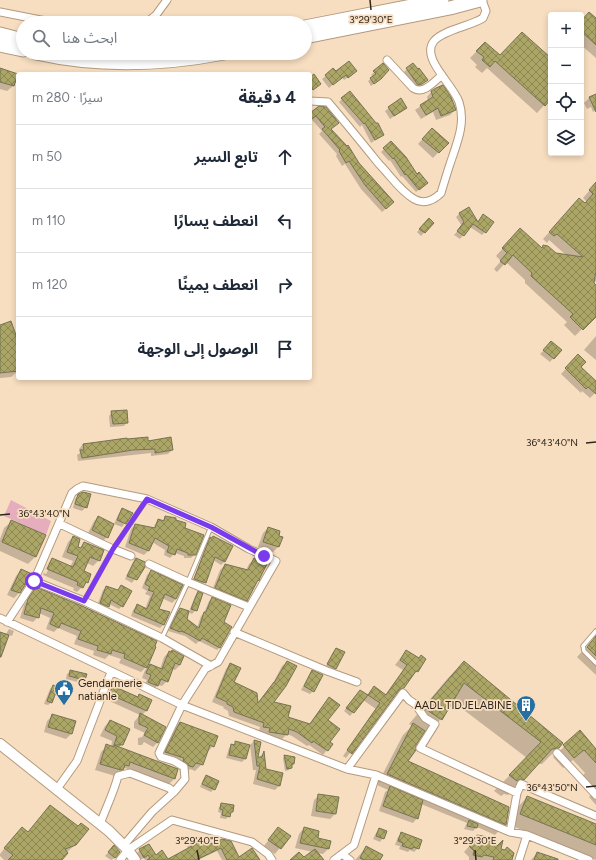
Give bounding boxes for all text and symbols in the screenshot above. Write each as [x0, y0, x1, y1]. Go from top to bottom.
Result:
map controls [548, 12, 584, 156]
button: + [548, 12, 584, 48]
text: 3°29'30"E [349, 13, 393, 26]
search box [16, 16, 312, 60]
icon: search [30, 27, 52, 49]
text: ابحث هنا [62, 29, 117, 47]
button: − [548, 48, 584, 84]
button: locate [548, 84, 584, 120]
text: 4 دقيقة [238, 87, 296, 107]
text: سيرًا · 280 m [32, 90, 103, 105]
button: layers [548, 120, 584, 156]
icon: ahead [274, 146, 296, 168]
text: تابع السير [194, 148, 258, 166]
text: 50 m [32, 149, 62, 164]
icon: left [274, 210, 296, 232]
text: انعطف يسارًا [174, 212, 258, 230]
text: 110 m [32, 213, 65, 228]
icon: right [274, 274, 296, 296]
text: انعطف يمينًا [178, 276, 258, 294]
text: 120 m [32, 277, 67, 292]
icon: arrive [274, 338, 296, 360]
text: الوصول إلى الوجهة [138, 340, 258, 358]
text: 36°43'40"N [526, 436, 578, 449]
text: 36°43'40"N [18, 507, 70, 520]
route end [255, 547, 273, 565]
route start [25, 572, 43, 590]
place label: Gendarmerie natianle [78, 677, 142, 703]
public building icon: Gendarmerie natianle [53, 678, 75, 706]
building icon: AADL TIDJELABINE [515, 694, 537, 722]
place label: AADL TIDJELABINE [414, 699, 512, 712]
text: 36°43'50"N [526, 781, 578, 794]
text: 3°29'40"E [175, 834, 219, 847]
text: 3°29'30"E [453, 834, 497, 847]

